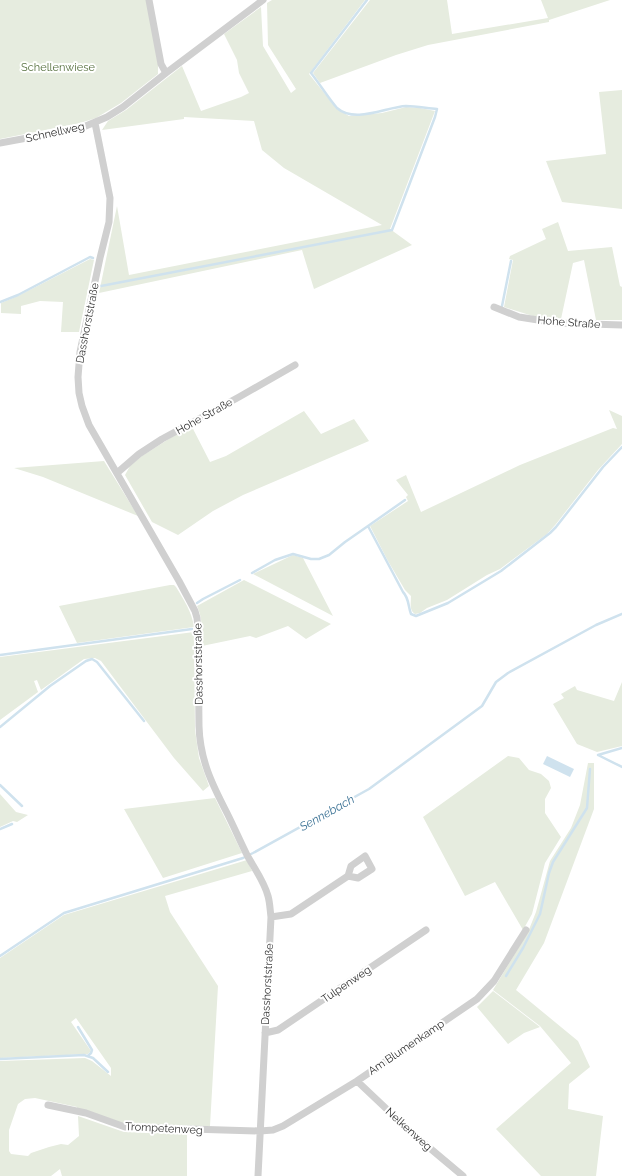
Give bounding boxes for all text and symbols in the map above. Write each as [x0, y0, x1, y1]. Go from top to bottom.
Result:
park label: Schellenwiese [21, 61, 95, 74]
street label: Schnellweg [25, 120, 86, 145]
street label: Dasshorststraße [73, 281, 102, 364]
street label: Hohe Straße [537, 314, 601, 331]
street label: Hohe Straße [174, 395, 235, 437]
street label: Dasshorststraße [191, 623, 206, 705]
water label: Sennebach [296, 792, 357, 834]
street label: Dasshorststraße [259, 942, 276, 1025]
street label: Tulpenweg [319, 963, 373, 1006]
street label: Am Blumenkamp [366, 1017, 447, 1078]
street label: Nelkenweg [383, 1105, 435, 1154]
street label: Trompetenweg [125, 1120, 203, 1137]

